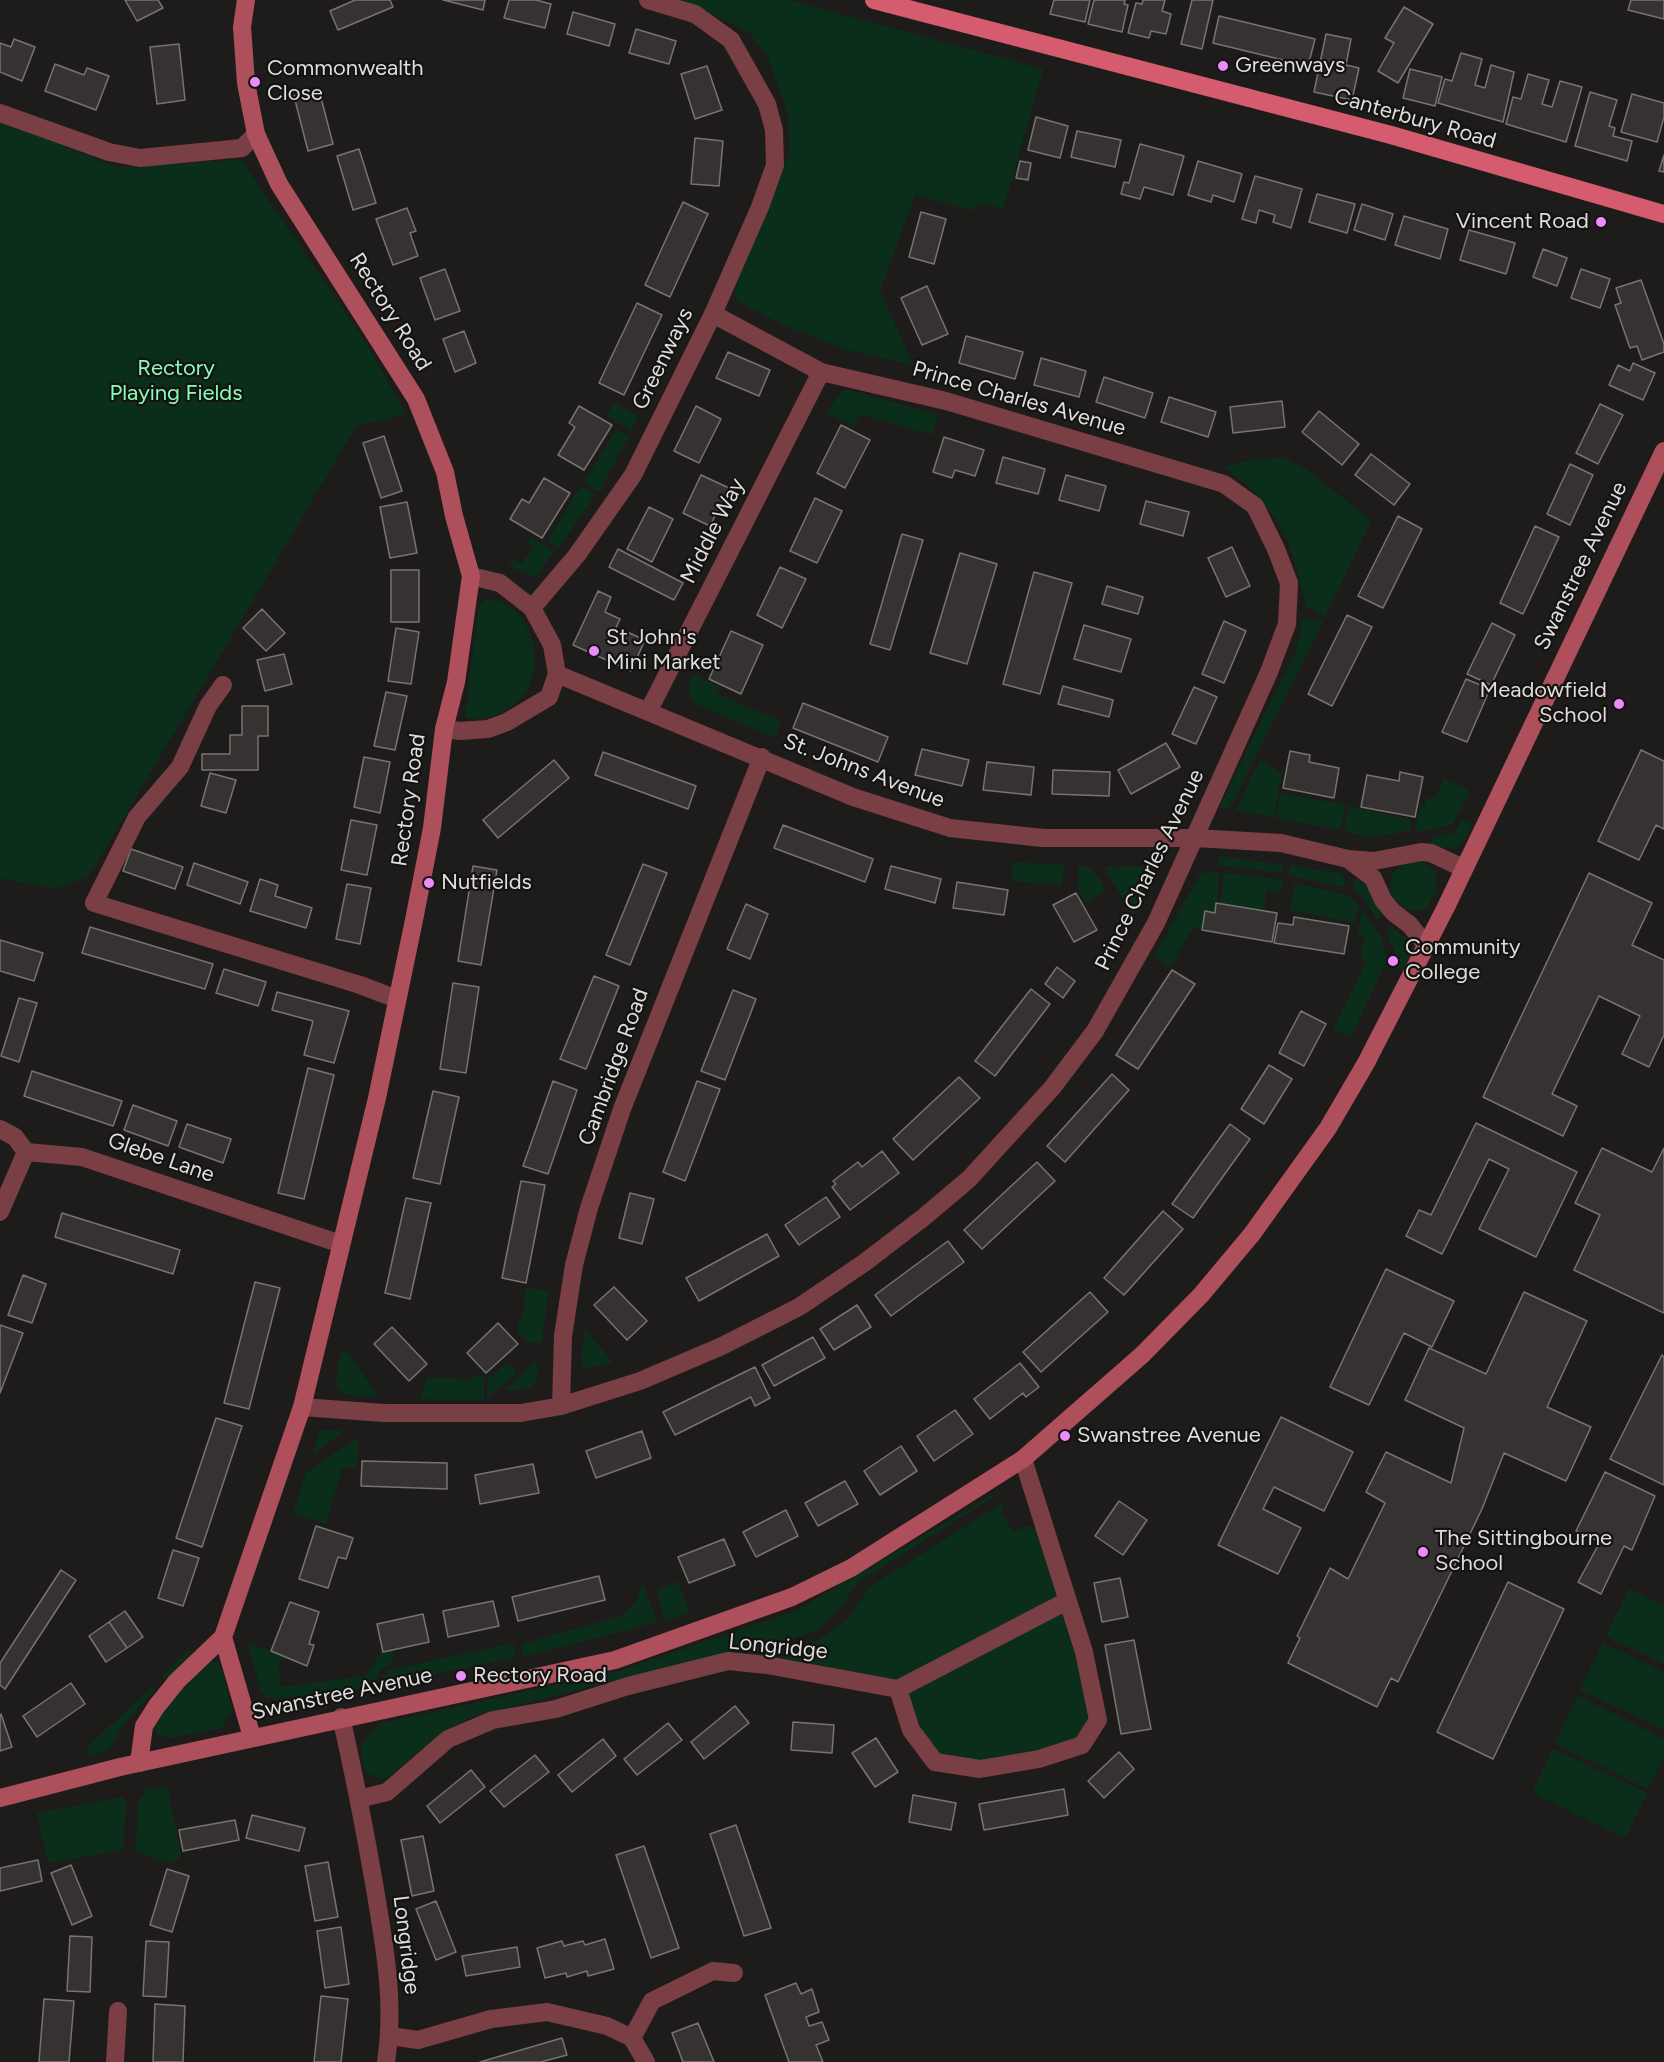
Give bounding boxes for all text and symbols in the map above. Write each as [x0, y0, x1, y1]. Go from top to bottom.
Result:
place label: Greenways [1235, 53, 1345, 79]
place label: Commonwealth Close [267, 56, 424, 107]
marker: Greenways [1216, 59, 1230, 73]
marker: Commonwealth Close [248, 75, 262, 89]
street label: Canterbury Road [1331, 83, 1499, 155]
place label: Vincent Road [1456, 209, 1589, 235]
marker: Vincent Road [1594, 215, 1608, 229]
street label: Rectory Road [343, 248, 437, 376]
street label: Greenways [627, 304, 699, 414]
park label: Rectory Playing Fields [110, 356, 242, 408]
street label: Prince Charles Avenue [909, 356, 1129, 442]
street label: Middle Way [675, 474, 751, 588]
street label: Swanstree Avenue [1529, 478, 1633, 654]
place label: St John's Mini Market [606, 625, 721, 676]
marker: St John's Mini Market [587, 644, 601, 658]
place label: Meadowfield School [1480, 678, 1607, 730]
marker: Meadowfield School [1612, 697, 1626, 711]
street label: St. Johns Avenue [780, 728, 948, 814]
street label: Rectory Road [387, 732, 431, 868]
street label: Prince Charles Avenue [1090, 765, 1210, 975]
place label: Nutfields [441, 870, 532, 896]
marker: Nutfields [422, 876, 436, 890]
place label: Community College [1405, 935, 1521, 986]
marker: Community College [1386, 954, 1400, 968]
street label: Cambridge Road [573, 985, 655, 1149]
street label: Glebe Lane [104, 1127, 218, 1189]
place label: Swanstree Avenue [1077, 1423, 1261, 1449]
marker: Swanstree Avenue [1058, 1429, 1072, 1443]
place label: The Sittingbourne School [1435, 1526, 1612, 1578]
marker: The Sittingbourne School [1416, 1545, 1430, 1559]
street label: Longridge [727, 1629, 829, 1665]
street label: Swanstree Avenue [249, 1662, 435, 1726]
place label: Rectory Road [473, 1663, 607, 1689]
marker: Rectory Road [454, 1669, 468, 1683]
street label: Longridge [387, 1894, 425, 1996]

